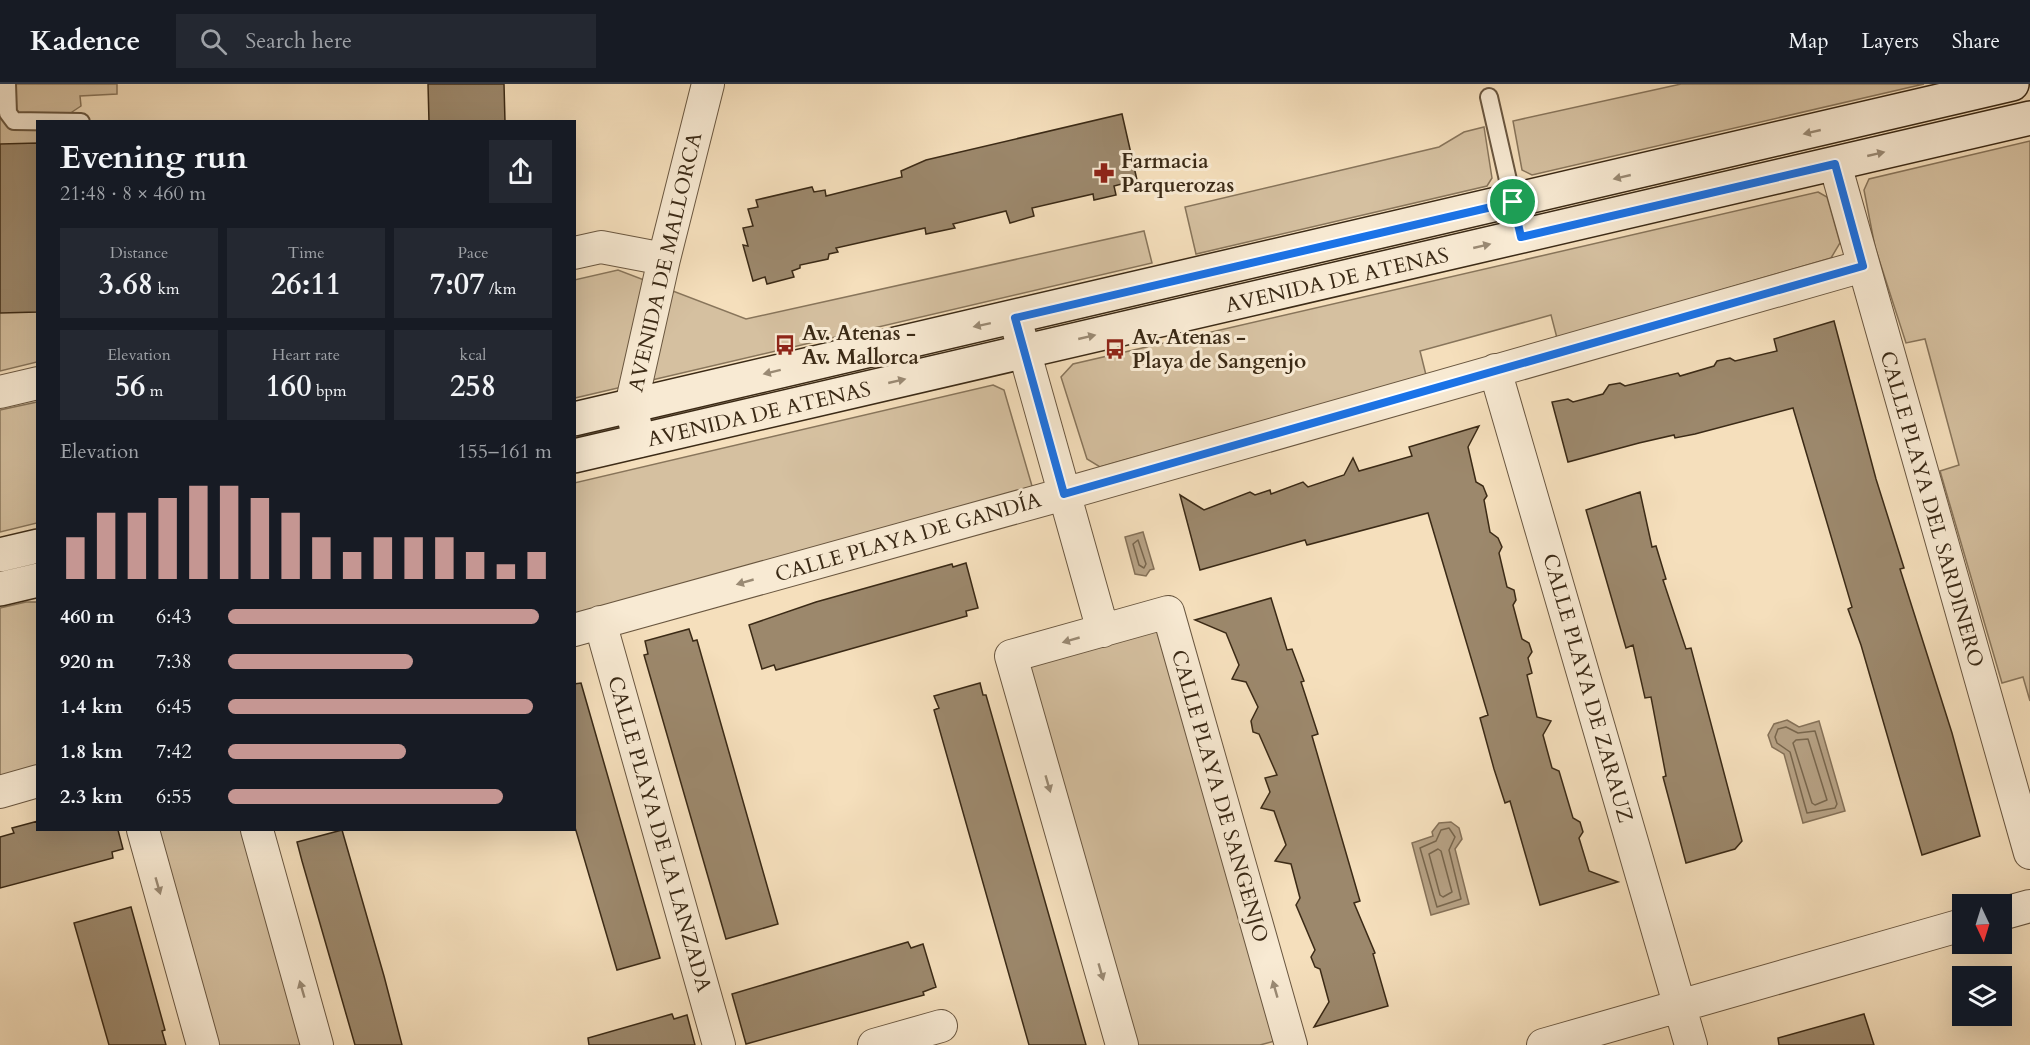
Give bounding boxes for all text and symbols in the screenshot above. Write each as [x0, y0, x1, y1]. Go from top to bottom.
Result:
search box [176, 14, 596, 68]
text: Kadence [30, 22, 140, 60]
icon: search [197, 25, 230, 58]
text: Search here [245, 26, 352, 56]
text: Map [1789, 27, 1829, 56]
text: Layers [1862, 27, 1919, 56]
text: Share [1952, 27, 2000, 56]
one-way arrow [1803, 127, 1821, 137]
street label: AVENIDA DE MALLORCA [621, 129, 709, 395]
text: Evening run [60, 135, 248, 180]
button: share [489, 140, 552, 203]
place label: Farmacia Parquerozas [1121, 147, 1234, 200]
one-way arrow [1867, 149, 1886, 158]
pharmacy icon: Farmacia Parquerozas [1092, 161, 1116, 185]
one-way arrow [1613, 172, 1632, 182]
pin [1487, 176, 1538, 227]
text: 21:48 · 8 × 460 m [60, 180, 206, 207]
icon: arrive [1496, 185, 1529, 218]
street label: AVENIDA DE ATENAS [1223, 241, 1452, 320]
one-way arrow [1473, 241, 1491, 251]
text: Distance [110, 242, 168, 264]
text: Time [287, 242, 325, 264]
text: Pace [458, 242, 488, 264]
text: 3.68 [98, 264, 153, 305]
text: 26:11 [271, 264, 341, 305]
text: 7:07 [430, 264, 485, 305]
text: km [153, 278, 180, 300]
text: /km [485, 278, 516, 300]
place label: Av. Atenas - Av. Mallorca [802, 319, 920, 372]
one-way arrow [973, 321, 992, 330]
place label: Av. Atenas - Playa de Sangenjo [1132, 323, 1306, 376]
one-way arrow [1078, 331, 1097, 341]
bus stop icon: Av. Atenas - Av. Mallorca [773, 333, 797, 357]
bus stop icon: Av. Atenas - Playa de Sangenjo [1103, 337, 1127, 361]
text: Elevation [107, 344, 171, 366]
text: Heart rate [272, 344, 340, 366]
text: kcal [460, 344, 486, 366]
street label: CALLE PLAYA DEL SARDINERO [1872, 348, 1991, 671]
text: 56 [115, 366, 145, 407]
text: 160 [265, 366, 312, 407]
text: 258 [450, 366, 496, 407]
one-way arrow [762, 368, 781, 378]
street label: AVENIDA DE ATENAS [645, 375, 874, 454]
one-way arrow [888, 376, 907, 386]
text: m [145, 380, 163, 402]
text: bpm [312, 380, 347, 402]
text: Elevation [60, 438, 139, 465]
text: 155–161 m [457, 438, 552, 465]
street label: CALLE PLAYA DE GANDÍA [772, 486, 1045, 589]
street label: CALLE PLAYA DE ZARAUZ [1535, 550, 1640, 826]
one-way arrow [736, 578, 754, 587]
text: 460 m [60, 603, 115, 630]
text: 6:43 [156, 603, 192, 630]
one-way arrow [1062, 635, 1080, 645]
street label: CALLE PLAYA DE SANGENJO [1164, 646, 1275, 946]
text: 920 m [60, 648, 115, 675]
text: 7:38 [156, 648, 192, 675]
street label: CALLE PLAYA DE LA LANZADA [600, 673, 719, 996]
text: 1.4 km [60, 693, 123, 720]
text: 6:45 [156, 693, 192, 720]
text: 1.8 km [60, 738, 123, 765]
text: 7:42 [156, 738, 192, 765]
one-way arrow [1043, 775, 1053, 793]
text: 2.3 km [60, 783, 123, 810]
text: 6:55 [156, 783, 192, 810]
one-way arrow [154, 877, 164, 895]
north arrow [1952, 894, 2012, 954]
map controls [1952, 894, 2012, 1026]
one-way arrow [1097, 963, 1106, 981]
button: layers [1952, 966, 2012, 1026]
one-way arrow [296, 980, 306, 998]
one-way arrow [1270, 980, 1279, 998]

